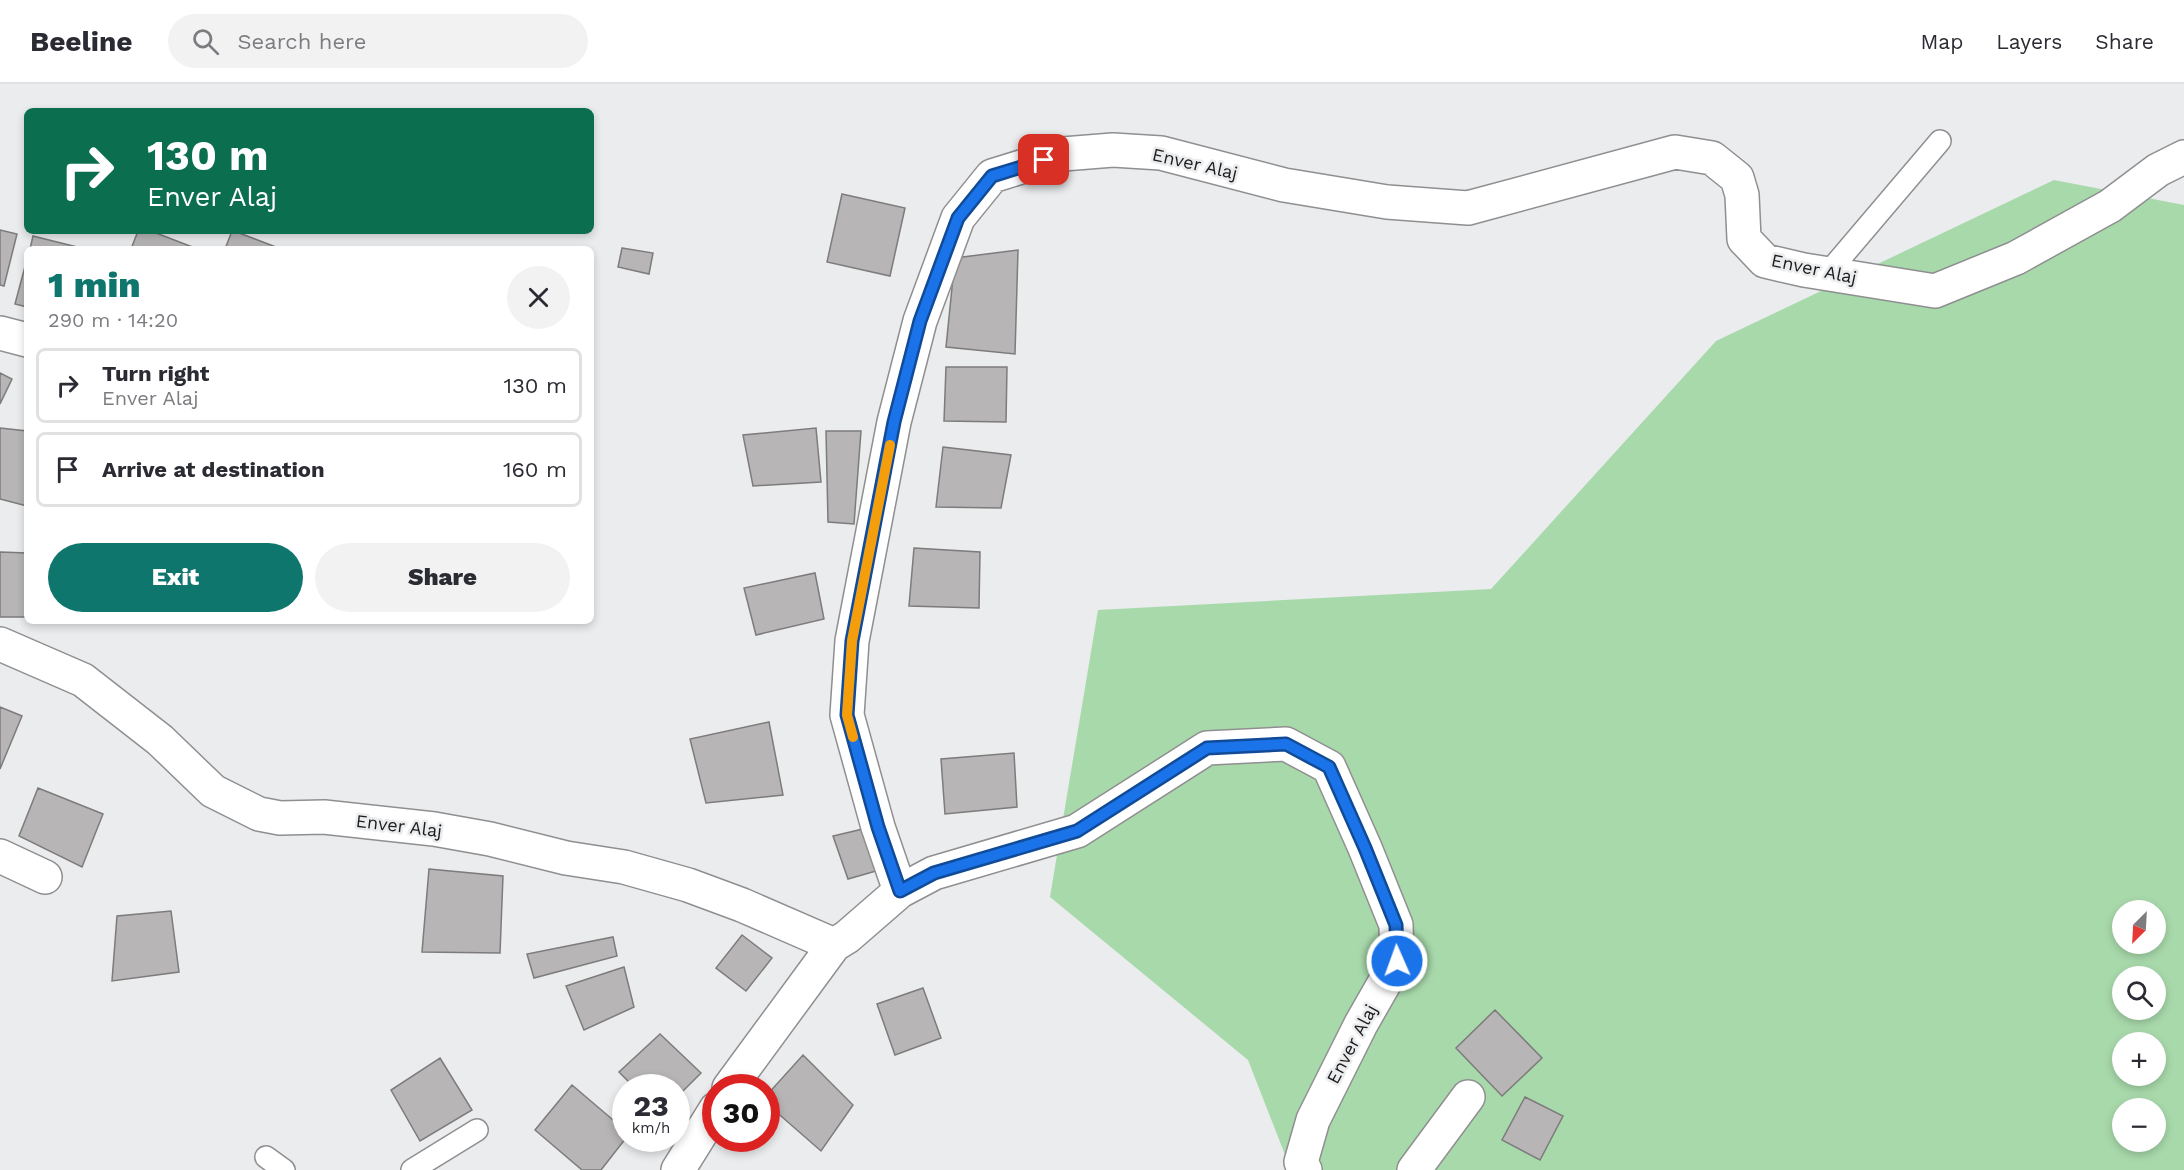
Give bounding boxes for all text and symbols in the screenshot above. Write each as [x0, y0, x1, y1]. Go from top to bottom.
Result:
search box [168, 14, 588, 68]
text: Beeline [30, 25, 132, 58]
icon: search [189, 25, 222, 58]
text: Search here [237, 29, 366, 54]
text: Map [1920, 29, 1963, 54]
text: Layers [1996, 29, 2062, 54]
text: Share [2095, 29, 2154, 54]
text: 130 m [147, 131, 269, 180]
icon: right [48, 132, 126, 210]
pin [1018, 134, 1069, 185]
icon: arrive [1027, 143, 1060, 176]
street label: Enver Alaj [1150, 144, 1240, 184]
text: Enver Alaj [147, 181, 277, 213]
street label: Enver Alaj [1769, 249, 1859, 288]
text: 1 min [48, 264, 141, 306]
button: close [507, 266, 570, 329]
text: 290 m · 14:20 [48, 308, 178, 332]
text: Turn right [102, 361, 209, 386]
icon: right [51, 369, 84, 402]
text: 130 m [503, 373, 567, 398]
text: Enver Alaj [102, 386, 199, 410]
icon: arrive [51, 453, 84, 486]
text: Arrive at destination [102, 457, 325, 482]
text: 160 m [503, 457, 567, 482]
button: Exit [48, 543, 303, 612]
button: Share [315, 543, 570, 612]
street label: Enver Alaj [355, 810, 443, 841]
north arrow [2112, 900, 2166, 954]
map controls [2112, 900, 2166, 1152]
position arrow [1365, 929, 1429, 993]
button: search [2112, 966, 2166, 1020]
street label: Enver Alaj [1322, 1000, 1381, 1087]
button: + [2112, 1032, 2166, 1086]
speed limit sign: 30 [702, 1074, 780, 1152]
text: 23 [633, 1088, 669, 1123]
button: − [2112, 1098, 2166, 1152]
text: km/h [632, 1119, 670, 1137]

